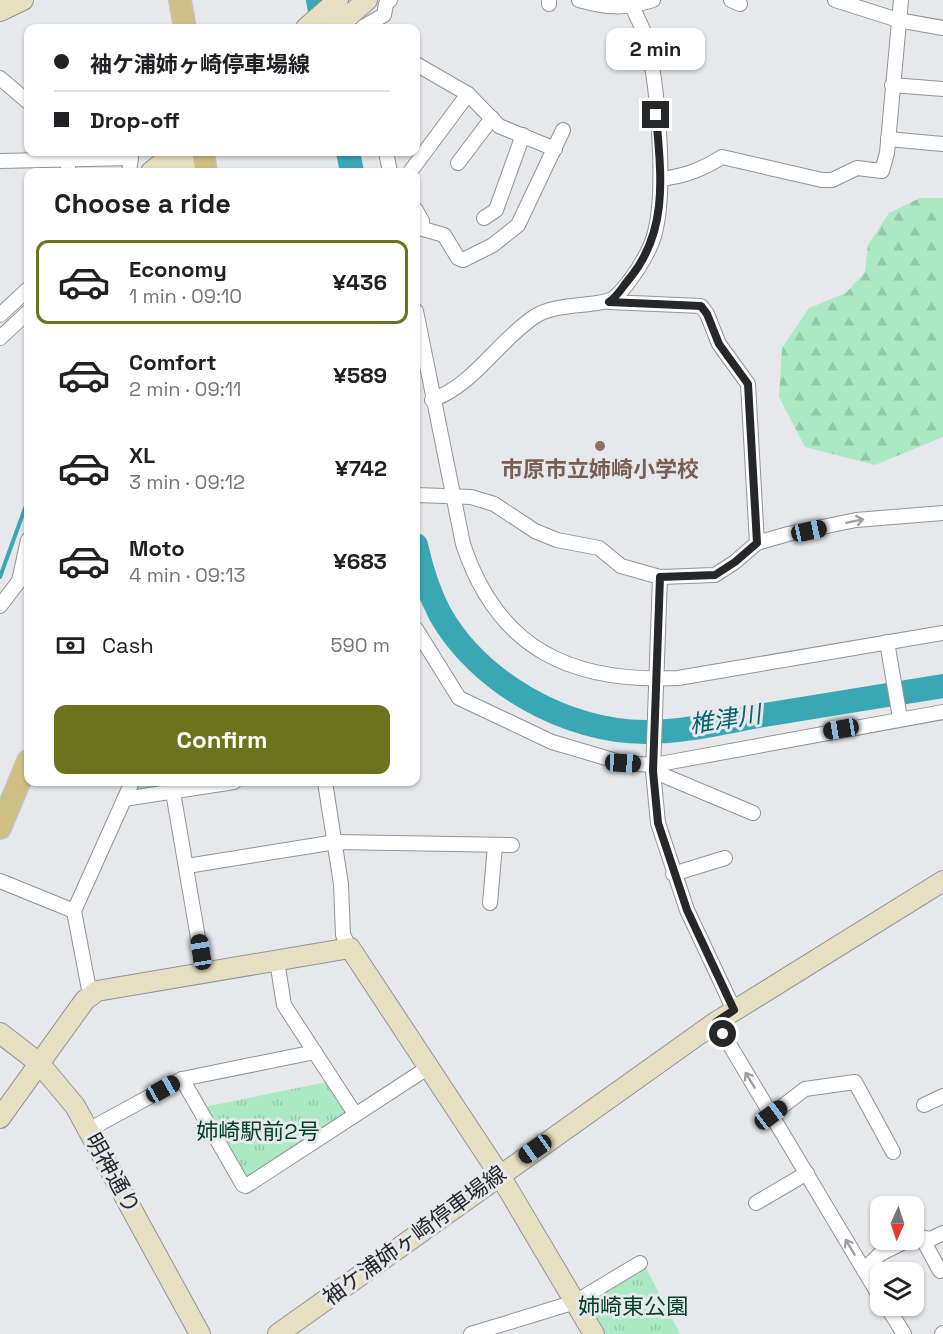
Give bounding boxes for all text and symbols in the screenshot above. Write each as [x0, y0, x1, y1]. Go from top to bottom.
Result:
callout: 2 min [606, 28, 706, 70]
text: 2 min [630, 36, 681, 62]
text: 袖ケ浦姉ヶ崎停車場線 [90, 50, 310, 78]
route end [642, 101, 669, 128]
text: Drop-off [90, 106, 180, 134]
text: Choose a ride [54, 186, 231, 221]
icon: car [57, 255, 111, 309]
text: Economy [129, 255, 227, 283]
text: ¥436 [332, 268, 387, 296]
text: 1 min · 09:10 [129, 283, 242, 309]
icon: car [57, 348, 111, 402]
text: Comfort [129, 348, 217, 376]
text: ¥589 [333, 361, 387, 389]
text: 2 min · 09:11 [129, 376, 241, 402]
marker: 市原市立姉崎小学校 [593, 439, 607, 453]
icon: car [57, 441, 111, 495]
text: XL [129, 441, 155, 469]
text: ¥742 [335, 454, 387, 482]
place label: 市原市立姉崎小学校 [501, 455, 699, 483]
text: 3 min · 09:12 [129, 469, 245, 495]
one-way arrow [844, 515, 864, 526]
car [790, 518, 828, 544]
icon: car [57, 534, 111, 588]
text: Moto [129, 534, 185, 562]
text: ¥683 [333, 547, 387, 575]
text: 4 min · 09:13 [129, 562, 246, 588]
icon: cash [54, 629, 87, 662]
text: Cash [102, 631, 154, 659]
text: 590 m [331, 632, 390, 658]
water label: 椎津川 [687, 698, 766, 740]
button: Confirm [54, 705, 390, 774]
car [822, 717, 860, 741]
car [605, 753, 641, 773]
car [189, 933, 213, 971]
route start [709, 1020, 736, 1047]
one-way arrow [743, 1071, 755, 1088]
car [143, 1072, 183, 1106]
car [751, 1097, 791, 1133]
park label: 姉崎駅前2号 [196, 1117, 320, 1145]
street label: 明神通り [79, 1128, 147, 1218]
car [515, 1131, 555, 1167]
street label: 袖ケ浦姉ヶ崎停車場線 [317, 1159, 511, 1311]
north arrow [870, 1196, 924, 1250]
map controls [870, 1196, 924, 1316]
one-way arrow [844, 1239, 856, 1256]
button: layers [870, 1262, 924, 1316]
park label: 姉崎東公園 [578, 1292, 688, 1320]

